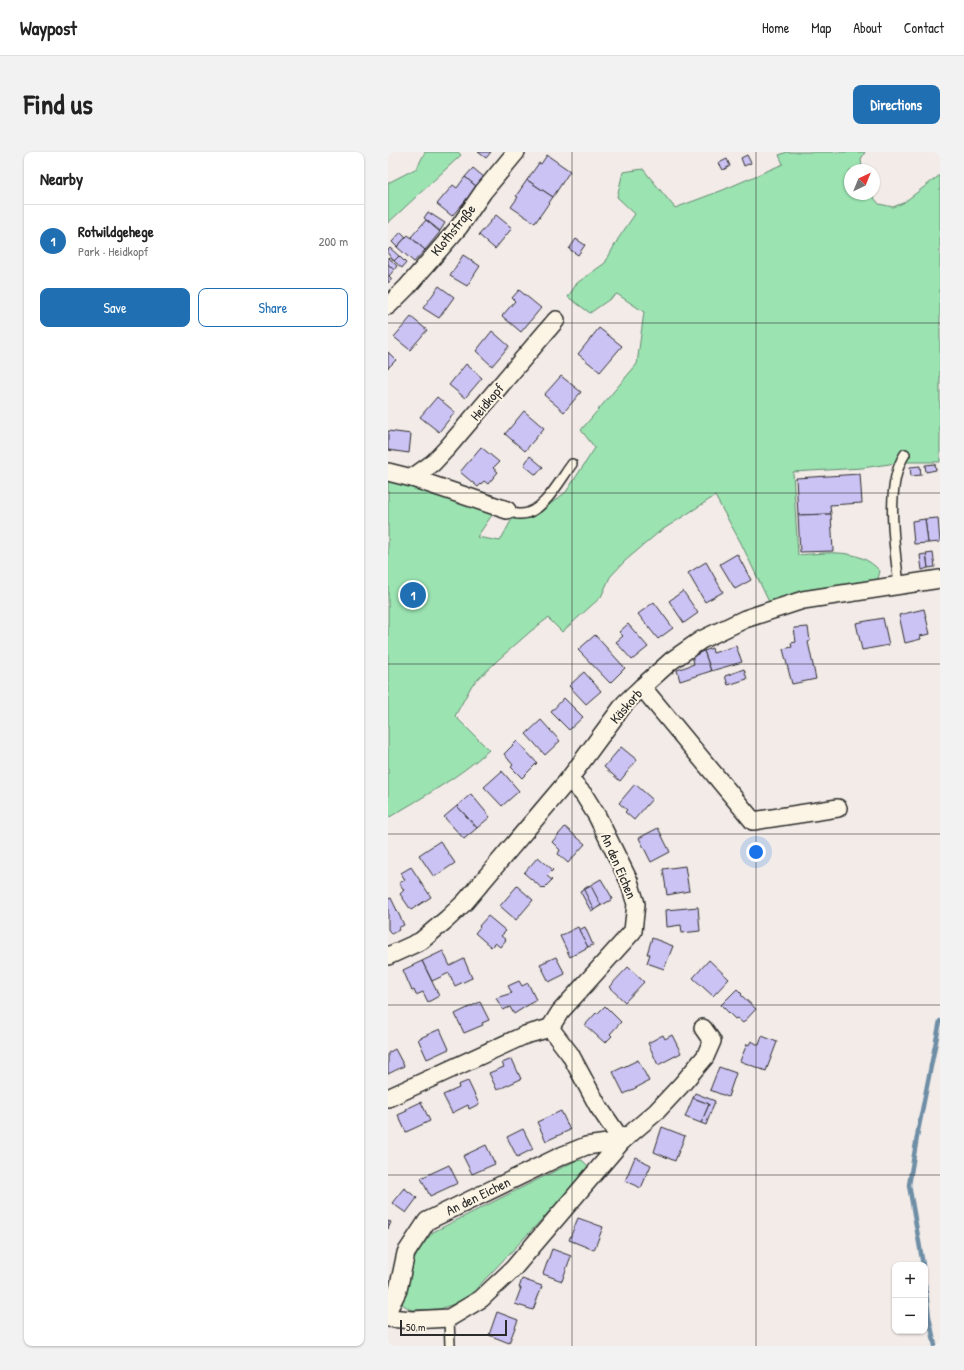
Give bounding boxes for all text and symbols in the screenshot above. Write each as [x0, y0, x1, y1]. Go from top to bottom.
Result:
text: Waypost [20, 15, 77, 41]
text: Home [762, 18, 789, 37]
text: Map [811, 18, 831, 37]
text: About [853, 18, 882, 37]
text: Contact [904, 18, 944, 37]
text: Find us [24, 85, 93, 123]
button: Directions [853, 85, 940, 124]
north arrow [844, 164, 880, 200]
text: Nearby [40, 167, 83, 190]
street label: Klothstraße [426, 200, 480, 260]
text: Rotwildgehege [78, 221, 154, 242]
text: 1 [51, 232, 55, 250]
text: 200 m [318, 232, 348, 250]
text: Park · Heidkopf [78, 242, 148, 260]
button: Save [40, 288, 190, 327]
button: Share [198, 288, 348, 327]
street label: Heidkopf [465, 379, 509, 425]
pin: 1 [400, 580, 426, 610]
street label: Käskorb [605, 684, 646, 727]
street label: An den Eichen [597, 830, 642, 902]
your location [746, 842, 766, 862]
street label: An den Eichen [442, 1172, 513, 1219]
map controls [892, 1262, 928, 1334]
button: + [892, 1262, 928, 1298]
button: − [892, 1298, 928, 1334]
scale bar [400, 1318, 507, 1337]
text: 50 m [406, 1320, 426, 1334]

